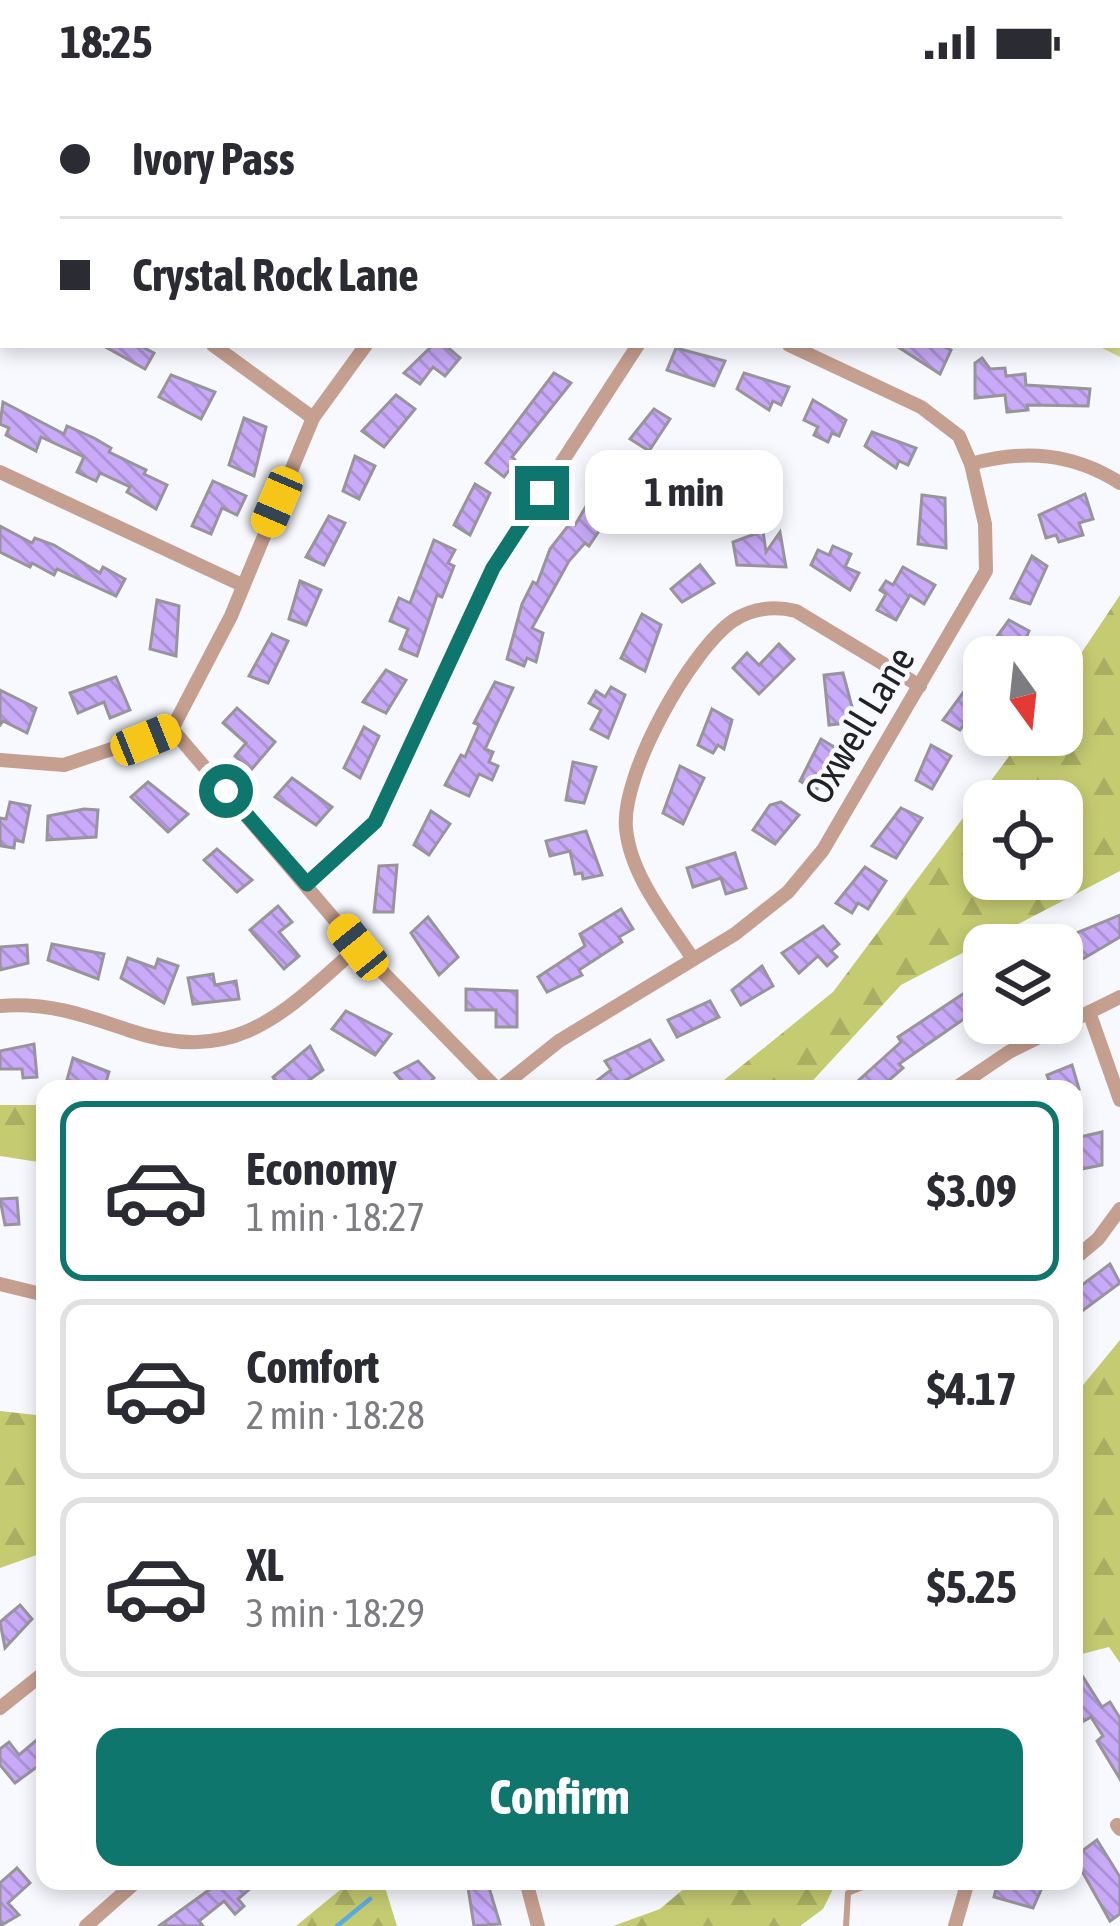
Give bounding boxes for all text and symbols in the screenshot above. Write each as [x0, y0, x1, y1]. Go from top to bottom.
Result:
text: 18:25 [60, 16, 153, 68]
text: Ivory Pass [132, 133, 295, 185]
text: Crystal Rock Lane [132, 249, 419, 301]
callout: 1 min [584, 451, 782, 535]
car [246, 462, 308, 542]
route end [515, 466, 569, 520]
text: 1 min [644, 470, 724, 514]
north arrow [963, 636, 1083, 756]
map controls [963, 636, 1083, 1044]
street label: Oxwell Lane [795, 639, 923, 811]
car [106, 710, 186, 770]
route start [199, 764, 253, 818]
button: locate [963, 780, 1083, 900]
car [321, 908, 395, 986]
button: layers [963, 924, 1083, 1044]
icon: car [102, 1137, 210, 1245]
text: Economy [246, 1143, 397, 1195]
text: $3.09 [927, 1165, 1017, 1217]
text: 1 min · 18:27 [246, 1195, 425, 1239]
icon: car [102, 1335, 210, 1443]
text: Comfort [246, 1341, 379, 1393]
text: $4.17 [927, 1363, 1017, 1415]
text: 2 min · 18:28 [246, 1393, 425, 1437]
icon: car [102, 1533, 210, 1641]
text: XL [246, 1539, 284, 1591]
text: $5.25 [927, 1561, 1017, 1613]
text: 3 min · 18:29 [246, 1591, 425, 1635]
button: Confirm [96, 1728, 1023, 1866]

